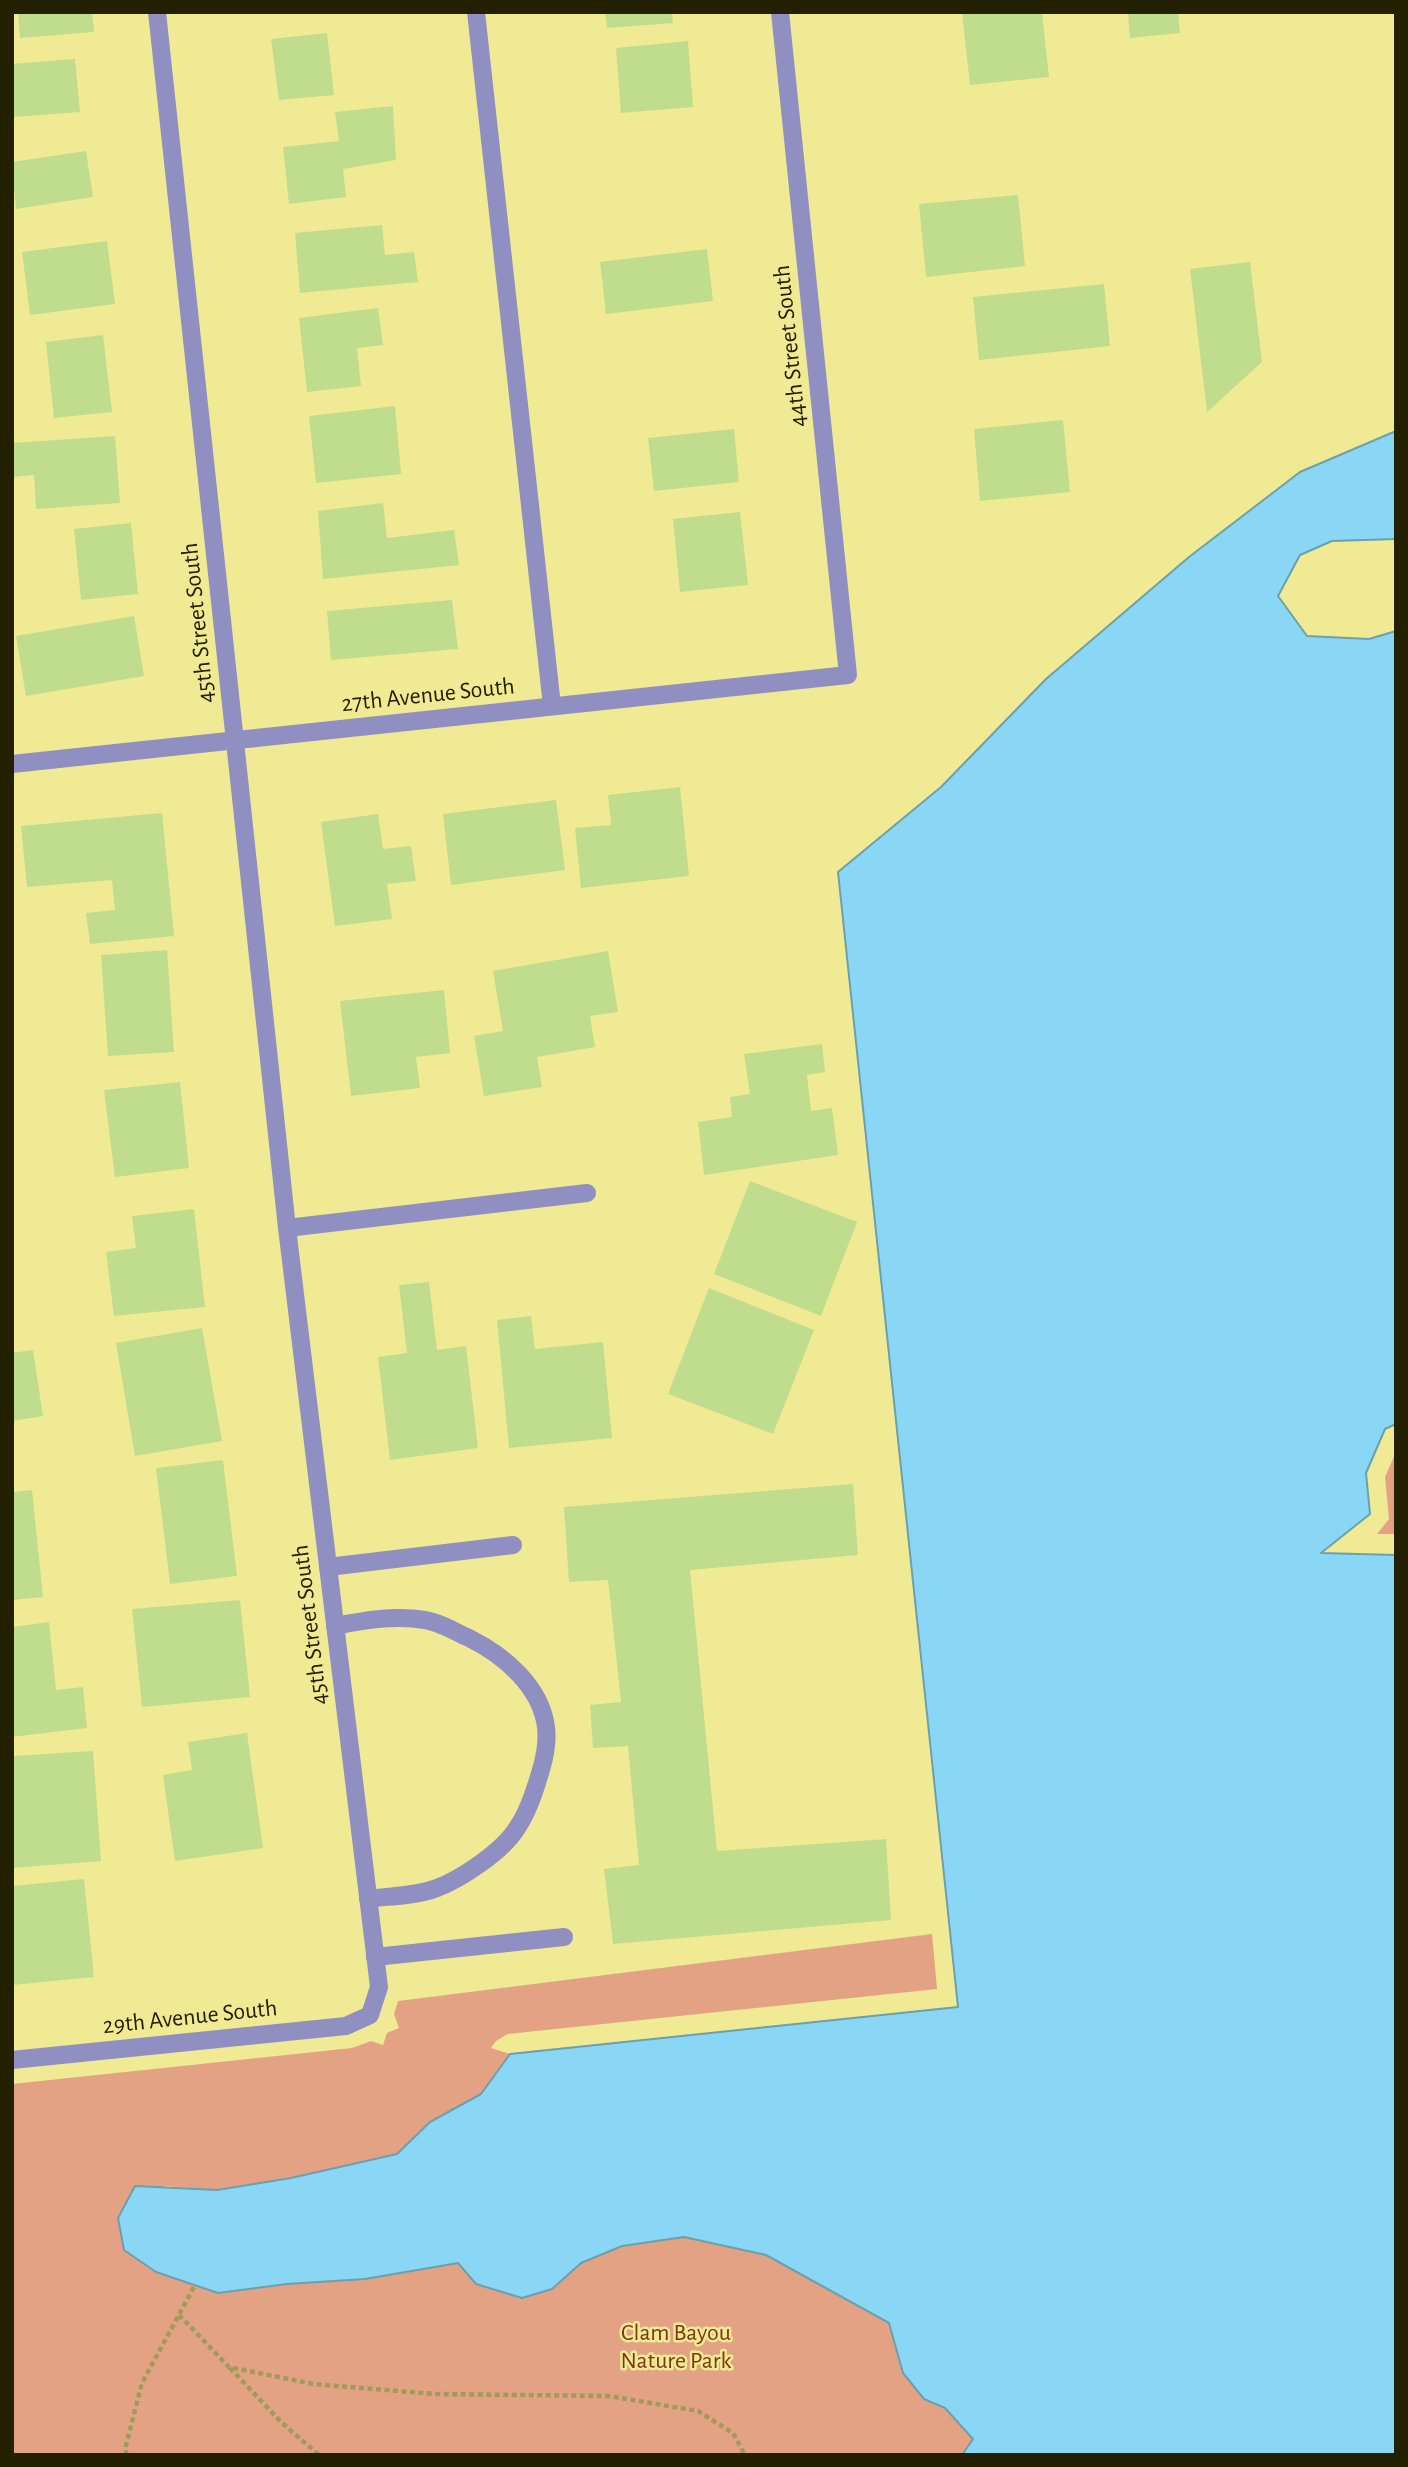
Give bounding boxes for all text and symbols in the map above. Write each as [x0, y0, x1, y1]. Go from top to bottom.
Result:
street label: 44th Street South [767, 264, 813, 428]
street label: 45th Street South [175, 541, 221, 705]
street label: 27th Avenue South [340, 672, 516, 718]
street label: 45th Street South [286, 1543, 334, 1707]
street label: 29th Avenue South [101, 1994, 279, 2040]
park label: Clam Bayou Nature Park [621, 2319, 731, 2375]

